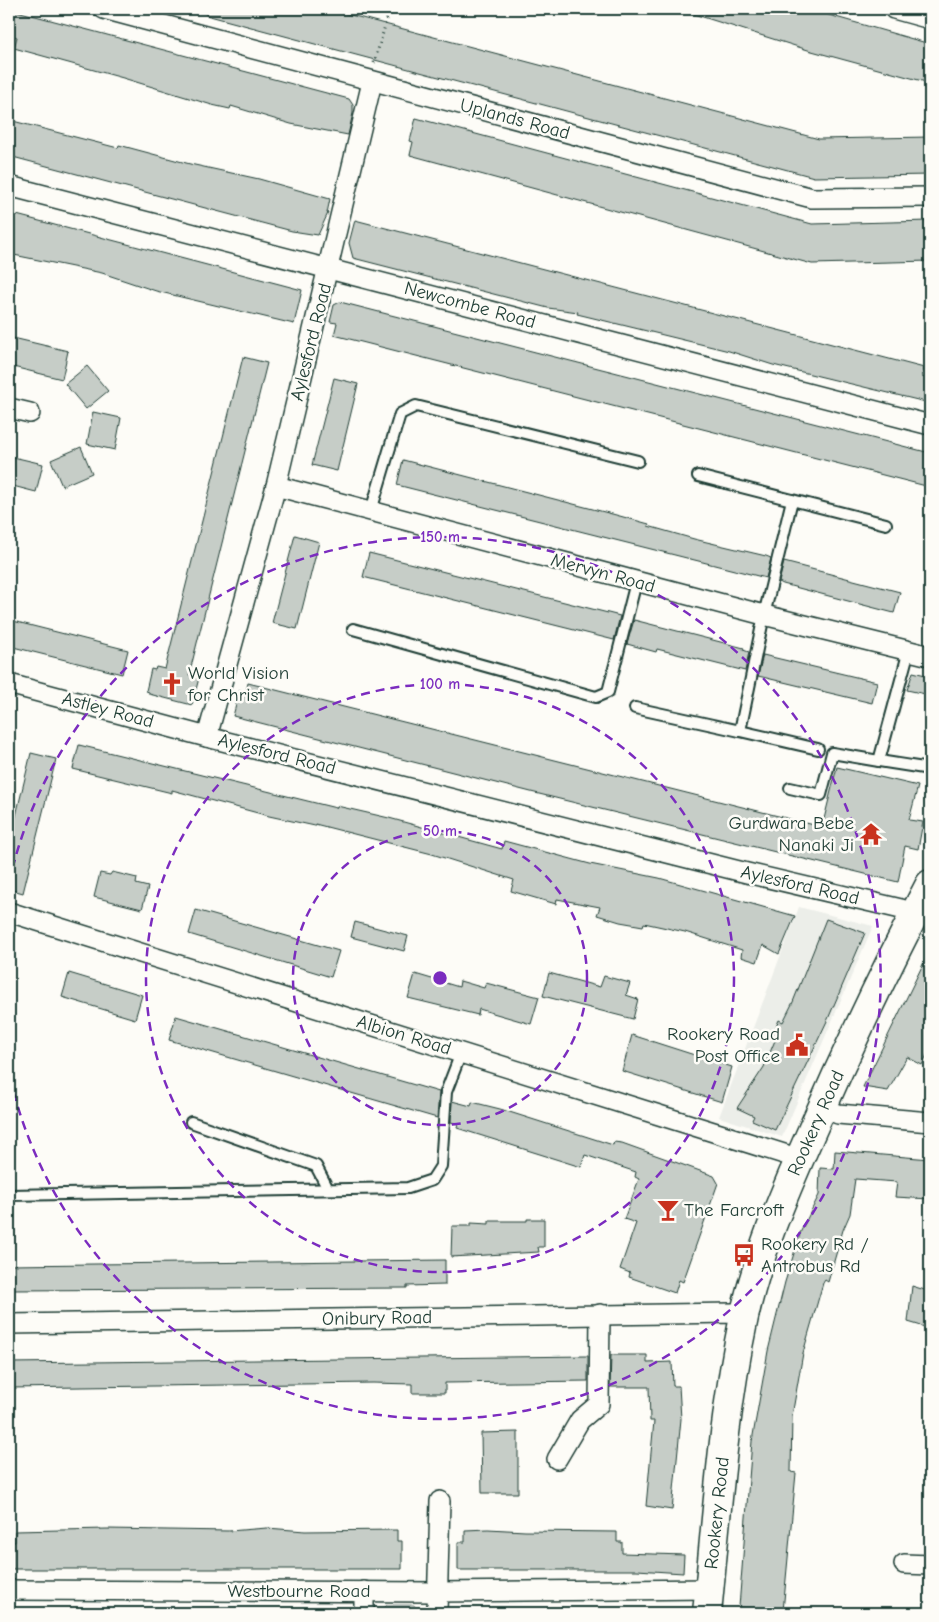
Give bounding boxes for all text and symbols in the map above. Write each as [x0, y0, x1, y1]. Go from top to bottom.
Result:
street label: Uplands Road [458, 94, 572, 144]
street label: Newcombe Road [402, 277, 538, 333]
street label: Aylesford Road [286, 281, 336, 403]
text: 150 m [420, 528, 460, 546]
street label: Mervyn Road [548, 548, 658, 598]
place label: World Vision for Christ [187, 662, 289, 706]
church icon: World Vision for Christ [159, 671, 185, 697]
text: 100 m [420, 675, 460, 693]
street label: Astley Road [60, 687, 156, 733]
street label: Aylesford Road [216, 729, 338, 779]
place label: Gurdwara Bebe Nanaki Ji [729, 812, 854, 856]
temple icon: Gurdwara Bebe Nanaki Ji [858, 821, 884, 847]
text: 50 m [423, 822, 457, 840]
street label: Aylesford Road [739, 861, 861, 909]
centre of rings [431, 969, 449, 987]
street label: Albion Road [354, 1010, 454, 1060]
place label: Rookery Road Post Office [667, 1023, 780, 1067]
public building icon: Rookery Road Post Office [784, 1032, 810, 1058]
street label: Rookery Road [783, 1067, 849, 1179]
bar icon: The Farcroft [655, 1197, 681, 1223]
place label: The Farcroft [684, 1199, 784, 1221]
place label: Rookery Rd / Antrobus Rd [761, 1233, 869, 1277]
bus stop icon: Rookery Rd / Antrobus Rd [731, 1242, 757, 1268]
street label: Onibury Road [322, 1306, 432, 1330]
street label: Rookery Road [700, 1456, 734, 1570]
street label: Westbourne Road [228, 1580, 370, 1602]

